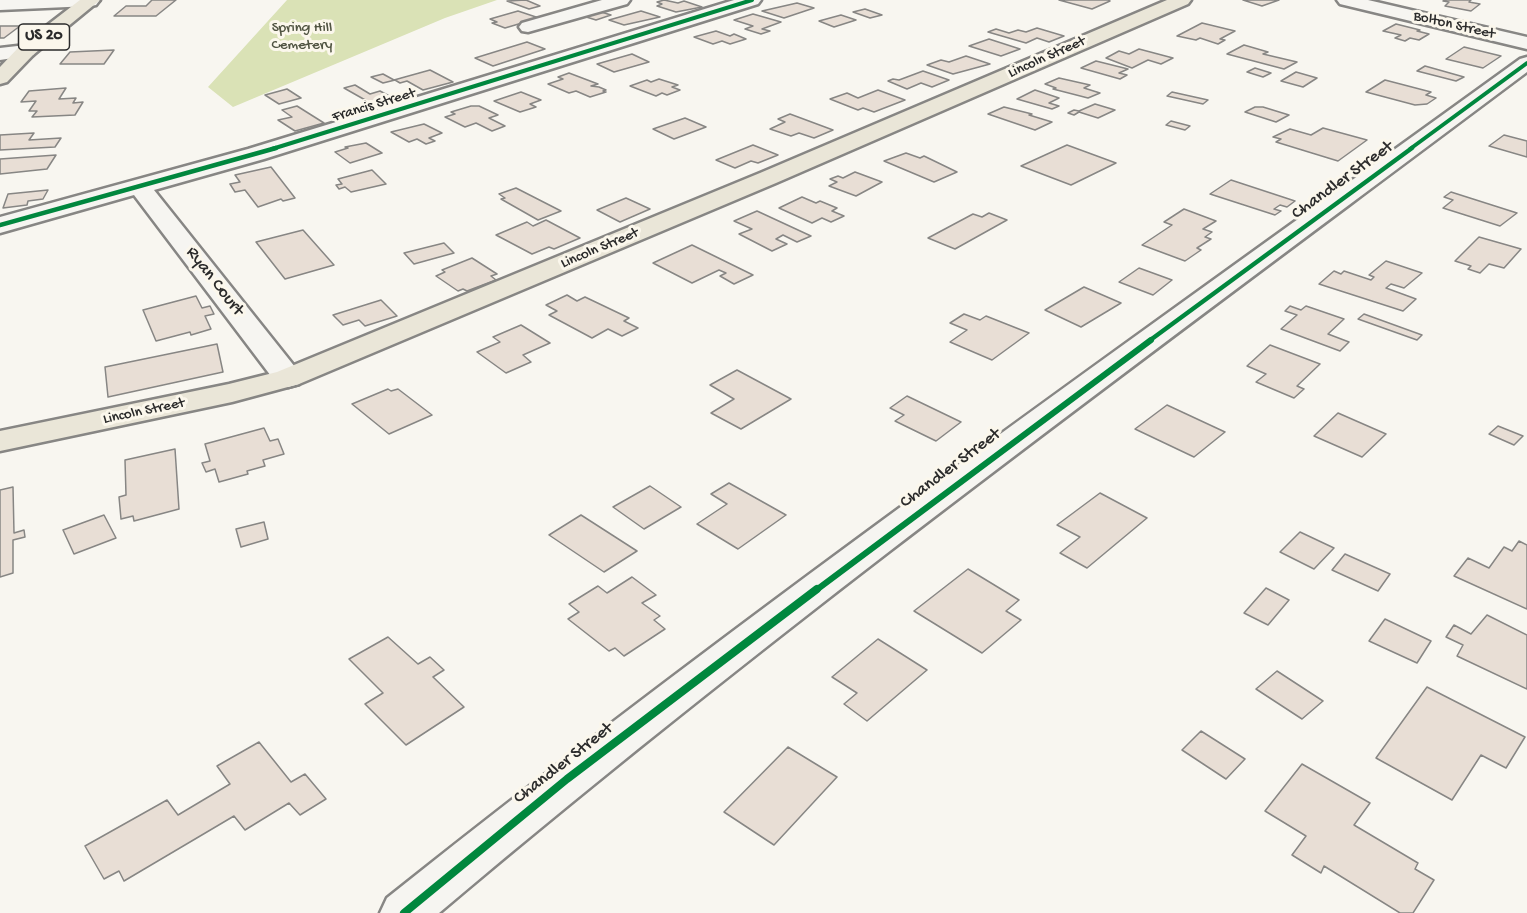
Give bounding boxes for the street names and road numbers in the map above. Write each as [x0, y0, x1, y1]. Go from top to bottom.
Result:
street label: Bolton Street [1411, 8, 1497, 44]
road number: US 20 [18, 24, 70, 50]
street label: Lincoln Street [1006, 33, 1088, 83]
street label: Francis Street [330, 85, 418, 127]
street label: Chandler Street [1288, 137, 1398, 225]
street label: Lincoln Street [558, 225, 642, 273]
street label: Ryan Court [180, 243, 248, 321]
street label: Lincoln Street [102, 395, 186, 429]
street label: Chandler Street [896, 424, 1006, 514]
street label: Chandler Street [510, 718, 618, 810]

